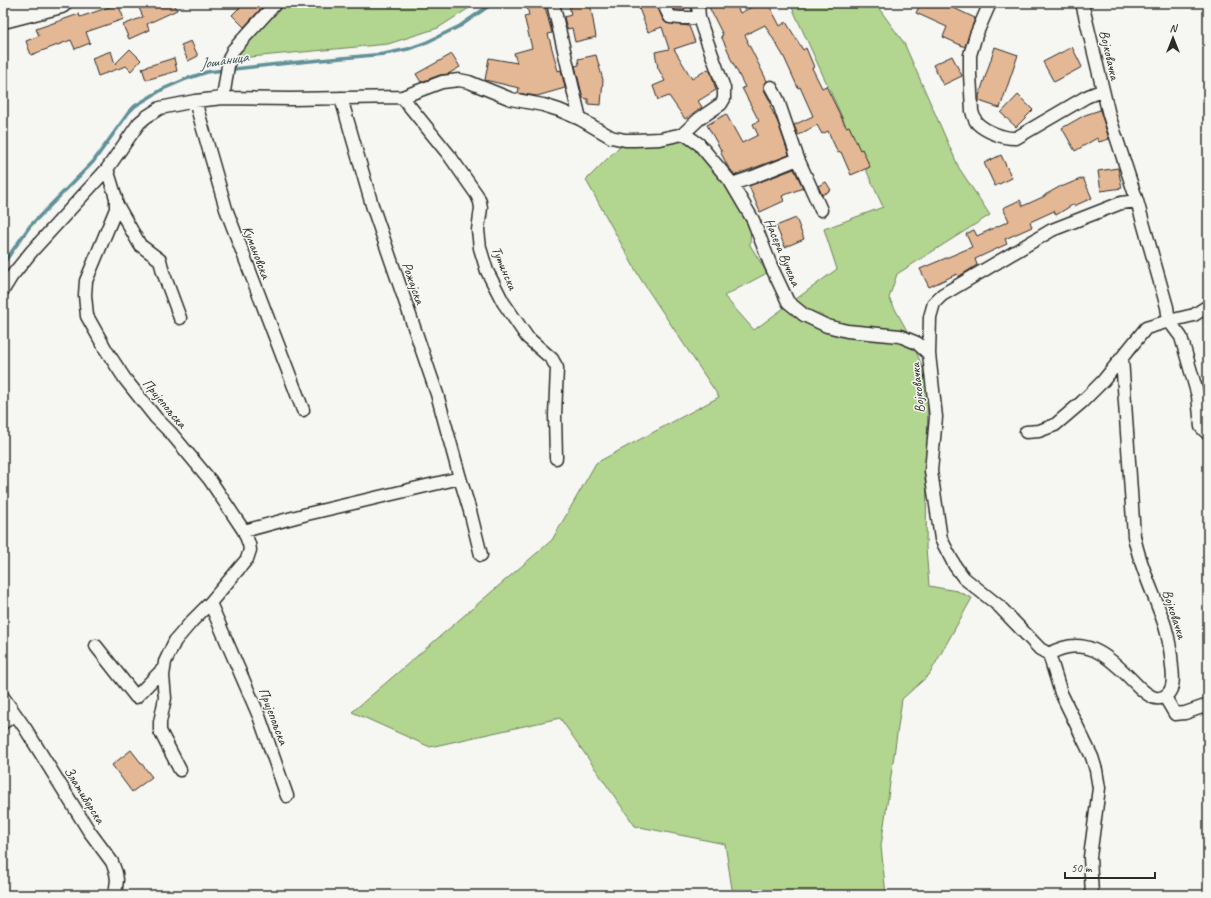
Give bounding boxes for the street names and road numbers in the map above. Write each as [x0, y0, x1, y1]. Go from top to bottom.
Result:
street label: Војковачка [1096, 29, 1124, 83]
street label: Насера Вучеља [761, 216, 805, 290]
street label: Кумановска [239, 223, 275, 282]
street label: Тутинска [488, 244, 522, 294]
street label: Рожајска [398, 260, 429, 307]
street label: Војковачка [906, 361, 929, 414]
street label: Пријепољска [139, 375, 191, 432]
street label: Војковачка [1159, 588, 1191, 642]
street label: Пријепољска [255, 685, 292, 748]
street label: Златиборска [60, 764, 109, 828]

